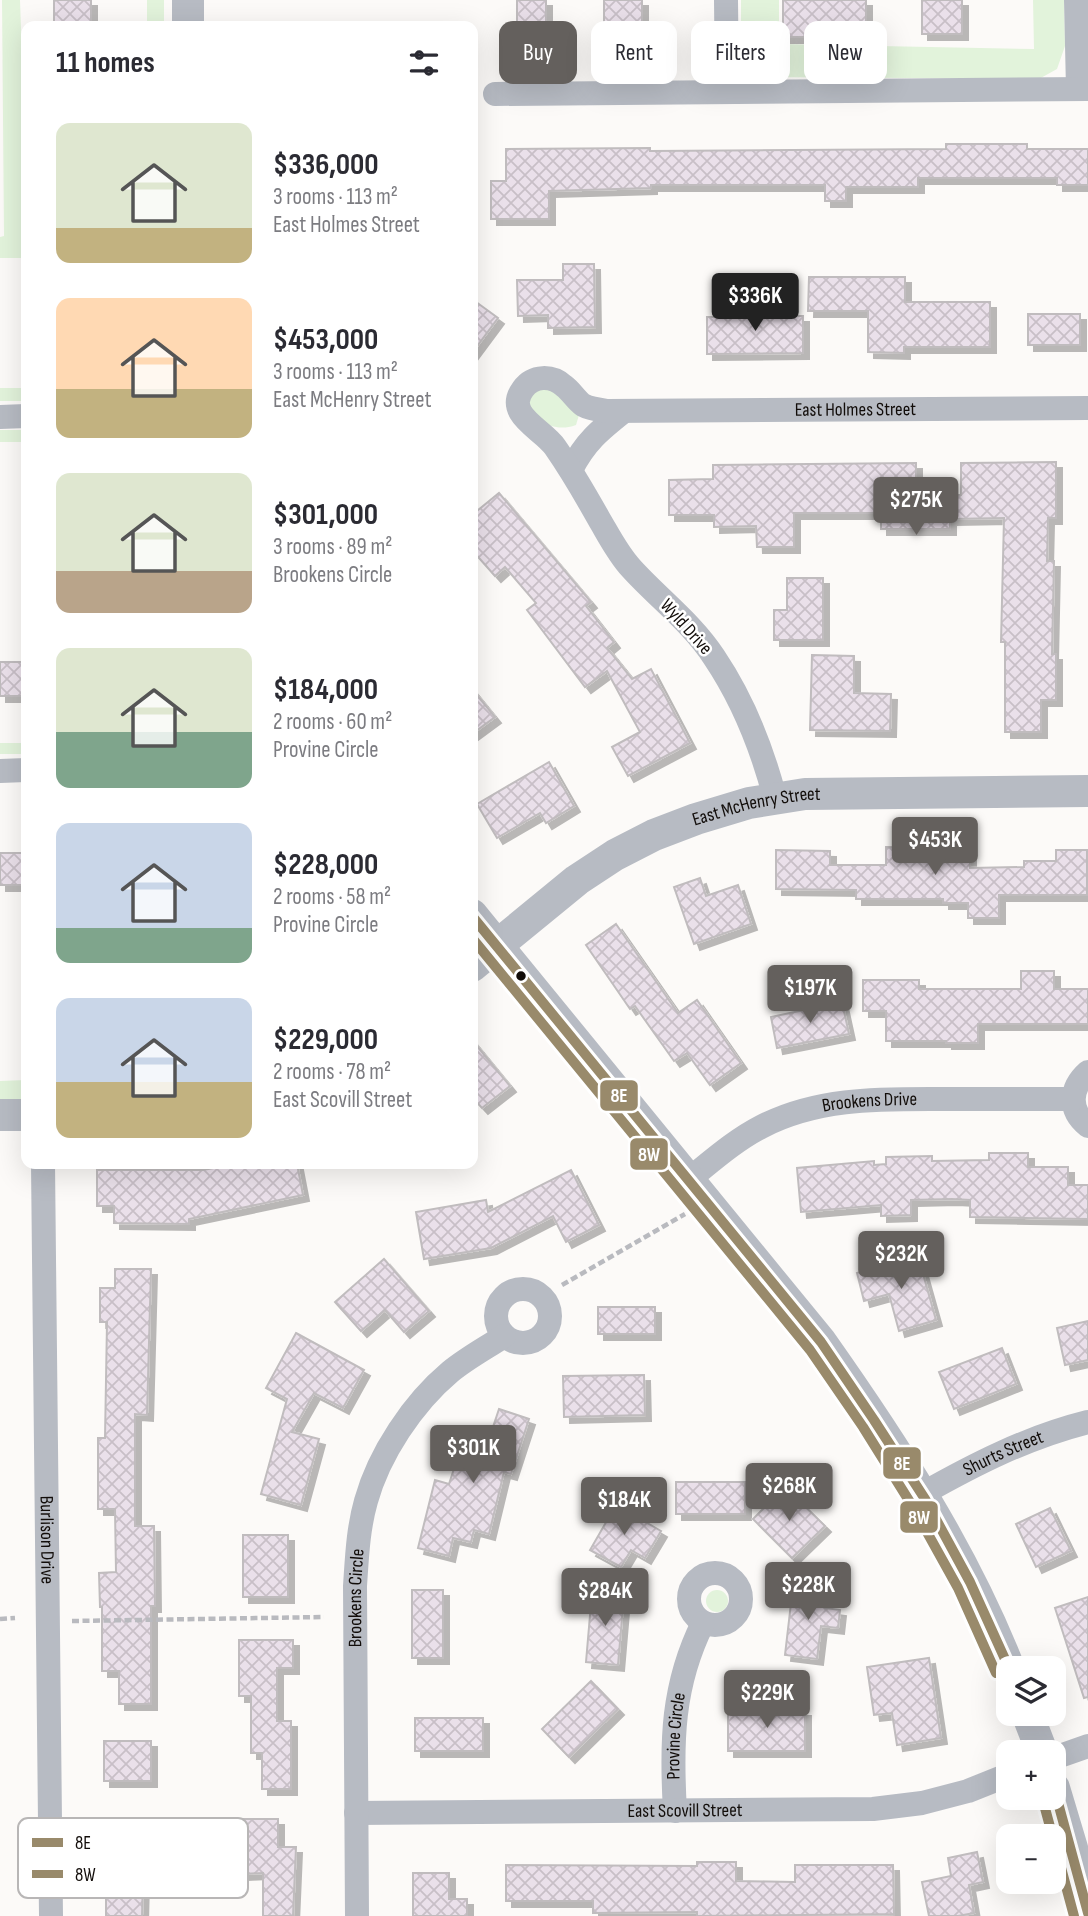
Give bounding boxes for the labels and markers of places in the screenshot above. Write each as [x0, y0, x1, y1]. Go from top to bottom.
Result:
pin: $336K [706, 274, 804, 333]
pin: $275K [867, 477, 965, 537]
pin: $453K [886, 818, 984, 877]
pin: $197K [761, 965, 859, 1025]
unlabelled marker [514, 969, 528, 983]
pin: $232K [852, 1232, 950, 1291]
pin: $301K [424, 1426, 522, 1485]
pin: $268K [740, 1464, 838, 1523]
pin: $184K [575, 1478, 673, 1537]
pin: $228K [759, 1562, 857, 1622]
pin: $284K [556, 1568, 654, 1628]
pin: $229K [718, 1670, 816, 1730]

